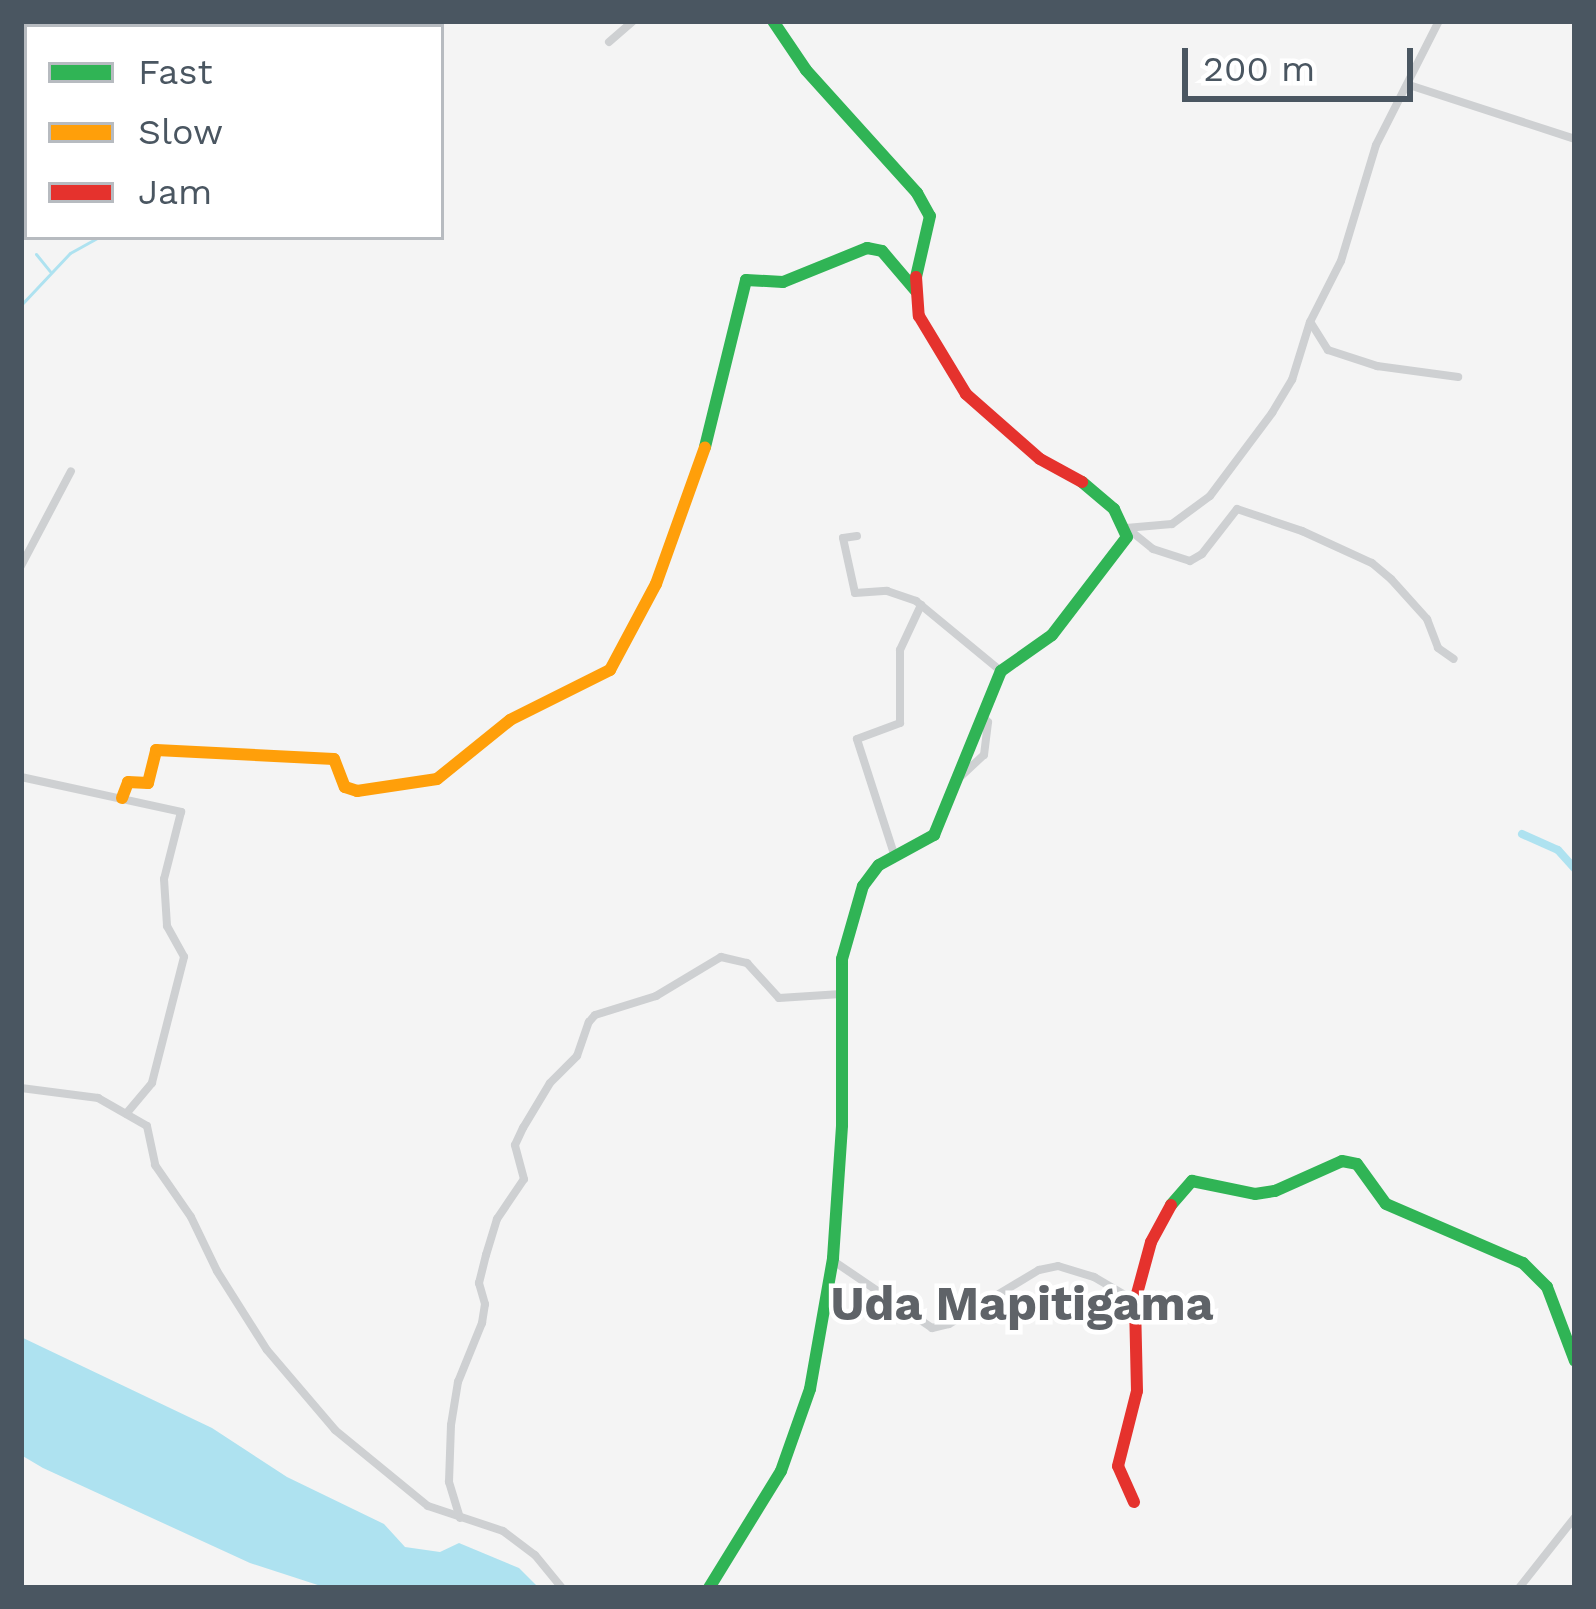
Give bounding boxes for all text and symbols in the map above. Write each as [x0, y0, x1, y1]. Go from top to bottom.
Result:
legend [24, 24, 444, 240]
scale bar [1188, 24, 1419, 98]
text: 200 m [1203, 48, 1315, 90]
text: Fast [138, 51, 213, 93]
text: Slow [138, 111, 223, 153]
text: Jam [138, 171, 212, 213]
district label: Uda Mapitigama [830, 1275, 1214, 1333]

